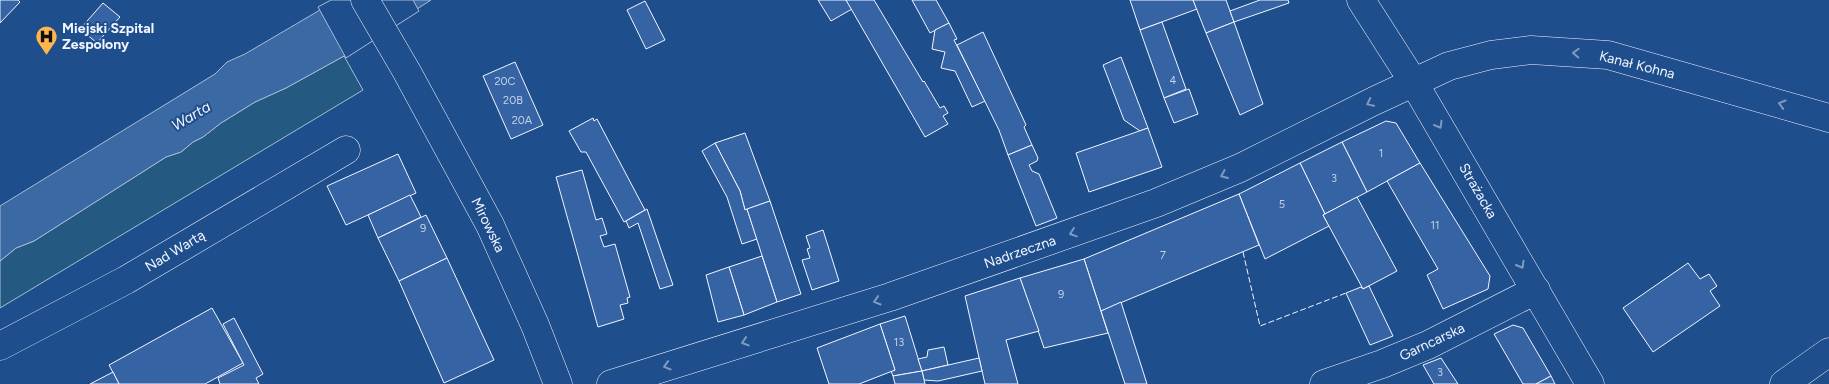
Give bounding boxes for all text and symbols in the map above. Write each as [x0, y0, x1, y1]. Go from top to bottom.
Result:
place label: Miejski Szpital Zespolony [62, 20, 154, 53]
hospital icon: Miejski Szpital Zespolony [34, 24, 58, 55]
street label: Kanał Kohna [1597, 47, 1677, 83]
one-way arrow [1572, 48, 1580, 59]
house number: 4 [1170, 74, 1177, 87]
house number: 20C [494, 75, 516, 88]
house number: 20B [503, 94, 523, 107]
water label: Warta [168, 97, 214, 135]
one-way arrow [1366, 97, 1375, 108]
one-way arrow [1779, 100, 1787, 110]
house number: 20A [512, 114, 533, 127]
one-way arrow [1432, 119, 1442, 128]
house number: 1 [1379, 147, 1383, 160]
street label: Strażacka [1455, 160, 1501, 222]
one-way arrow [1220, 168, 1229, 179]
house number: 3 [1331, 172, 1337, 185]
street label: Mirowska [467, 195, 509, 255]
house number: 5 [1279, 198, 1285, 211]
house number: 11 [1430, 219, 1440, 232]
house number: 9 [420, 222, 426, 235]
street label: Nad Wartą [142, 227, 208, 275]
one-way arrow [1069, 228, 1077, 238]
street label: Nadrzeczna [982, 232, 1058, 272]
house number: 7 [1160, 249, 1166, 262]
one-way arrow [1515, 259, 1525, 268]
house number: 9 [1058, 288, 1064, 301]
one-way arrow [874, 295, 882, 305]
street label: Garncarska [1397, 319, 1467, 365]
one-way arrow [741, 336, 750, 346]
house number: 13 [894, 336, 904, 349]
one-way arrow [663, 361, 672, 371]
house number: 3 [1437, 366, 1443, 379]

